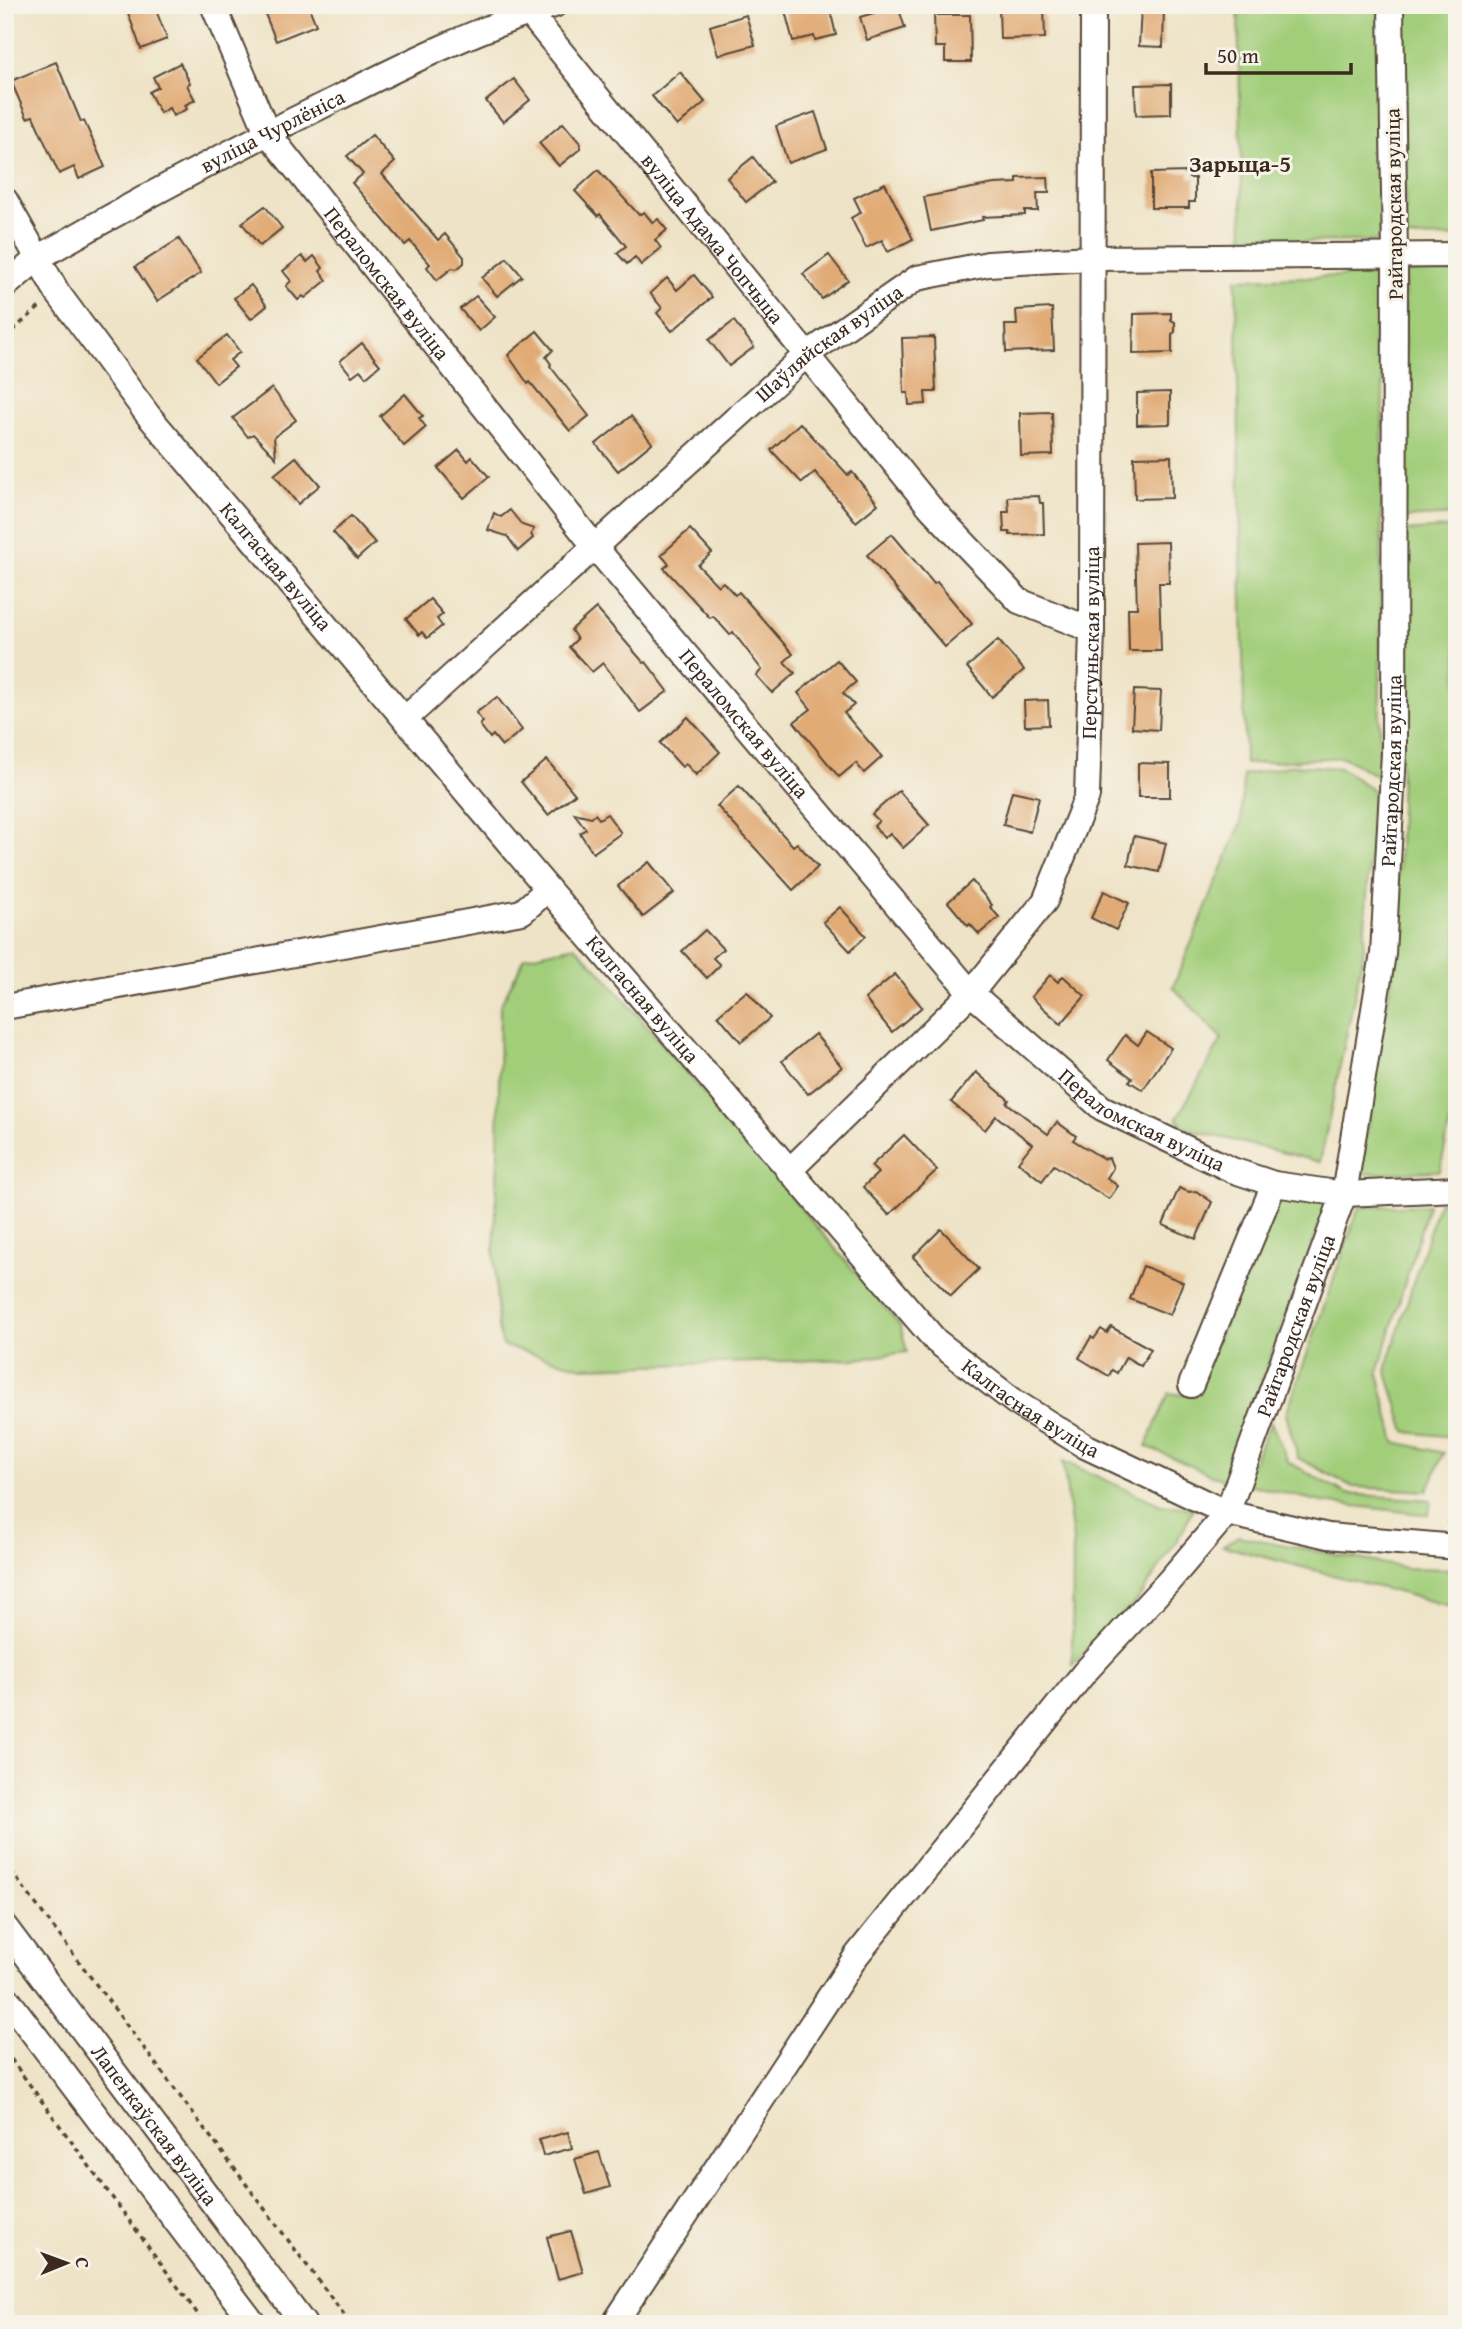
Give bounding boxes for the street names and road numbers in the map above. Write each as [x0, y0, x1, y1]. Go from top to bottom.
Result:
street label: вуліца Чурлёніса [194, 81, 350, 181]
street label: Райгародская вуліца [1376, 108, 1411, 300]
street label: вуліца Адама Чопчыца [634, 146, 792, 331]
street label: Пераломская вуліца [317, 200, 458, 366]
street label: Шаўляйская вуліца [748, 276, 909, 409]
street label: Калгасная вуліца [213, 495, 340, 638]
street label: Перстуньская вуліца [1073, 546, 1107, 740]
street label: Пераломская вуліца [672, 641, 817, 805]
street label: Райгародская вуліца [1372, 675, 1409, 867]
street label: Калгасная вуліца [579, 928, 707, 1070]
street label: Пераломская вуліца [1052, 1061, 1230, 1179]
street label: Райгародская вуліца [1248, 1230, 1343, 1421]
street label: Калгасная вуліца [955, 1350, 1105, 1466]
street label: Лапенкаўская вуліца [84, 2038, 226, 2212]

